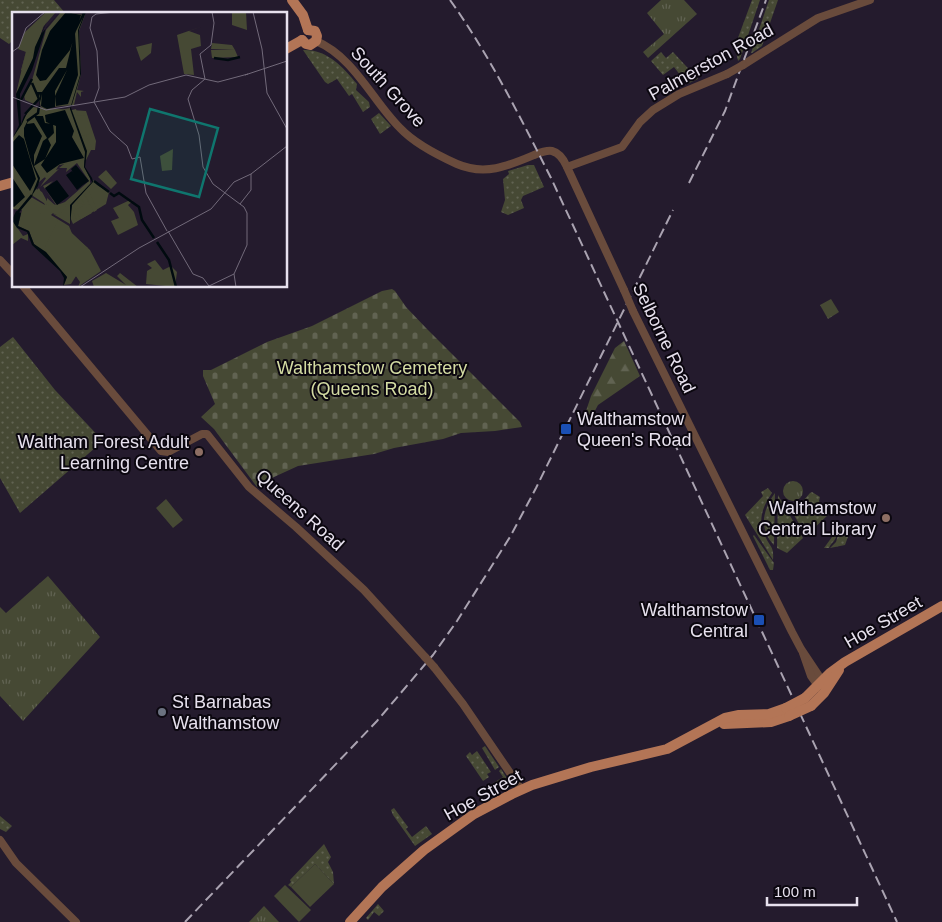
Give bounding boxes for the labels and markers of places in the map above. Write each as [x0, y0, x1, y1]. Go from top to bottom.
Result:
place label: Walthamstow Queen's Road [577, 409, 692, 450]
marker: Walthamstow Queen's Road [559, 422, 573, 436]
place label: Waltham Forest Adult Learning Centre [18, 432, 189, 473]
marker: Waltham Forest Adult Learning Centre [193, 446, 205, 458]
place label: Walthamstow Central Library [758, 498, 877, 539]
marker: Walthamstow Central Library [880, 512, 892, 524]
place label: Walthamstow Central [641, 600, 749, 641]
marker: Walthamstow Central [752, 613, 766, 627]
place label: St Barnabas Walthamstow [172, 692, 280, 733]
marker: St Barnabas Walthamstow [156, 706, 168, 718]

